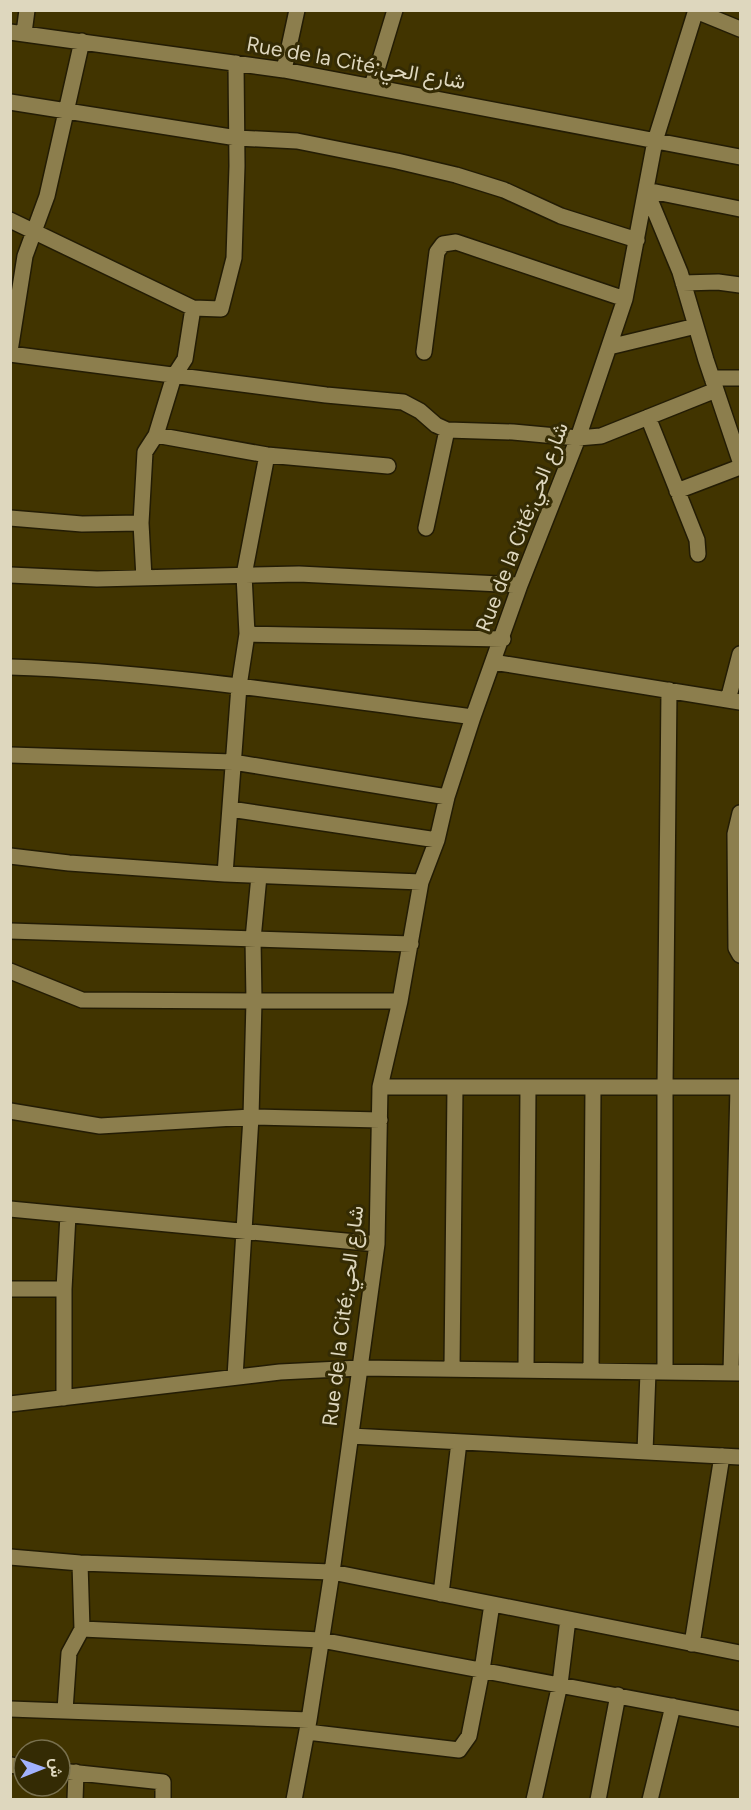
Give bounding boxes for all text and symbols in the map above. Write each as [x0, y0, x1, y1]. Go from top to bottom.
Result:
street label: Rue de la Cité;شارع الحي [244, 31, 468, 99]
street label: Rue de la Cité;شارع الحي [470, 419, 578, 637]
street label: Rue de la Cité;شارع الحي [317, 1204, 373, 1428]
north arrow [12, 1738, 72, 1798]
text: ش [47, 1758, 66, 1778]

